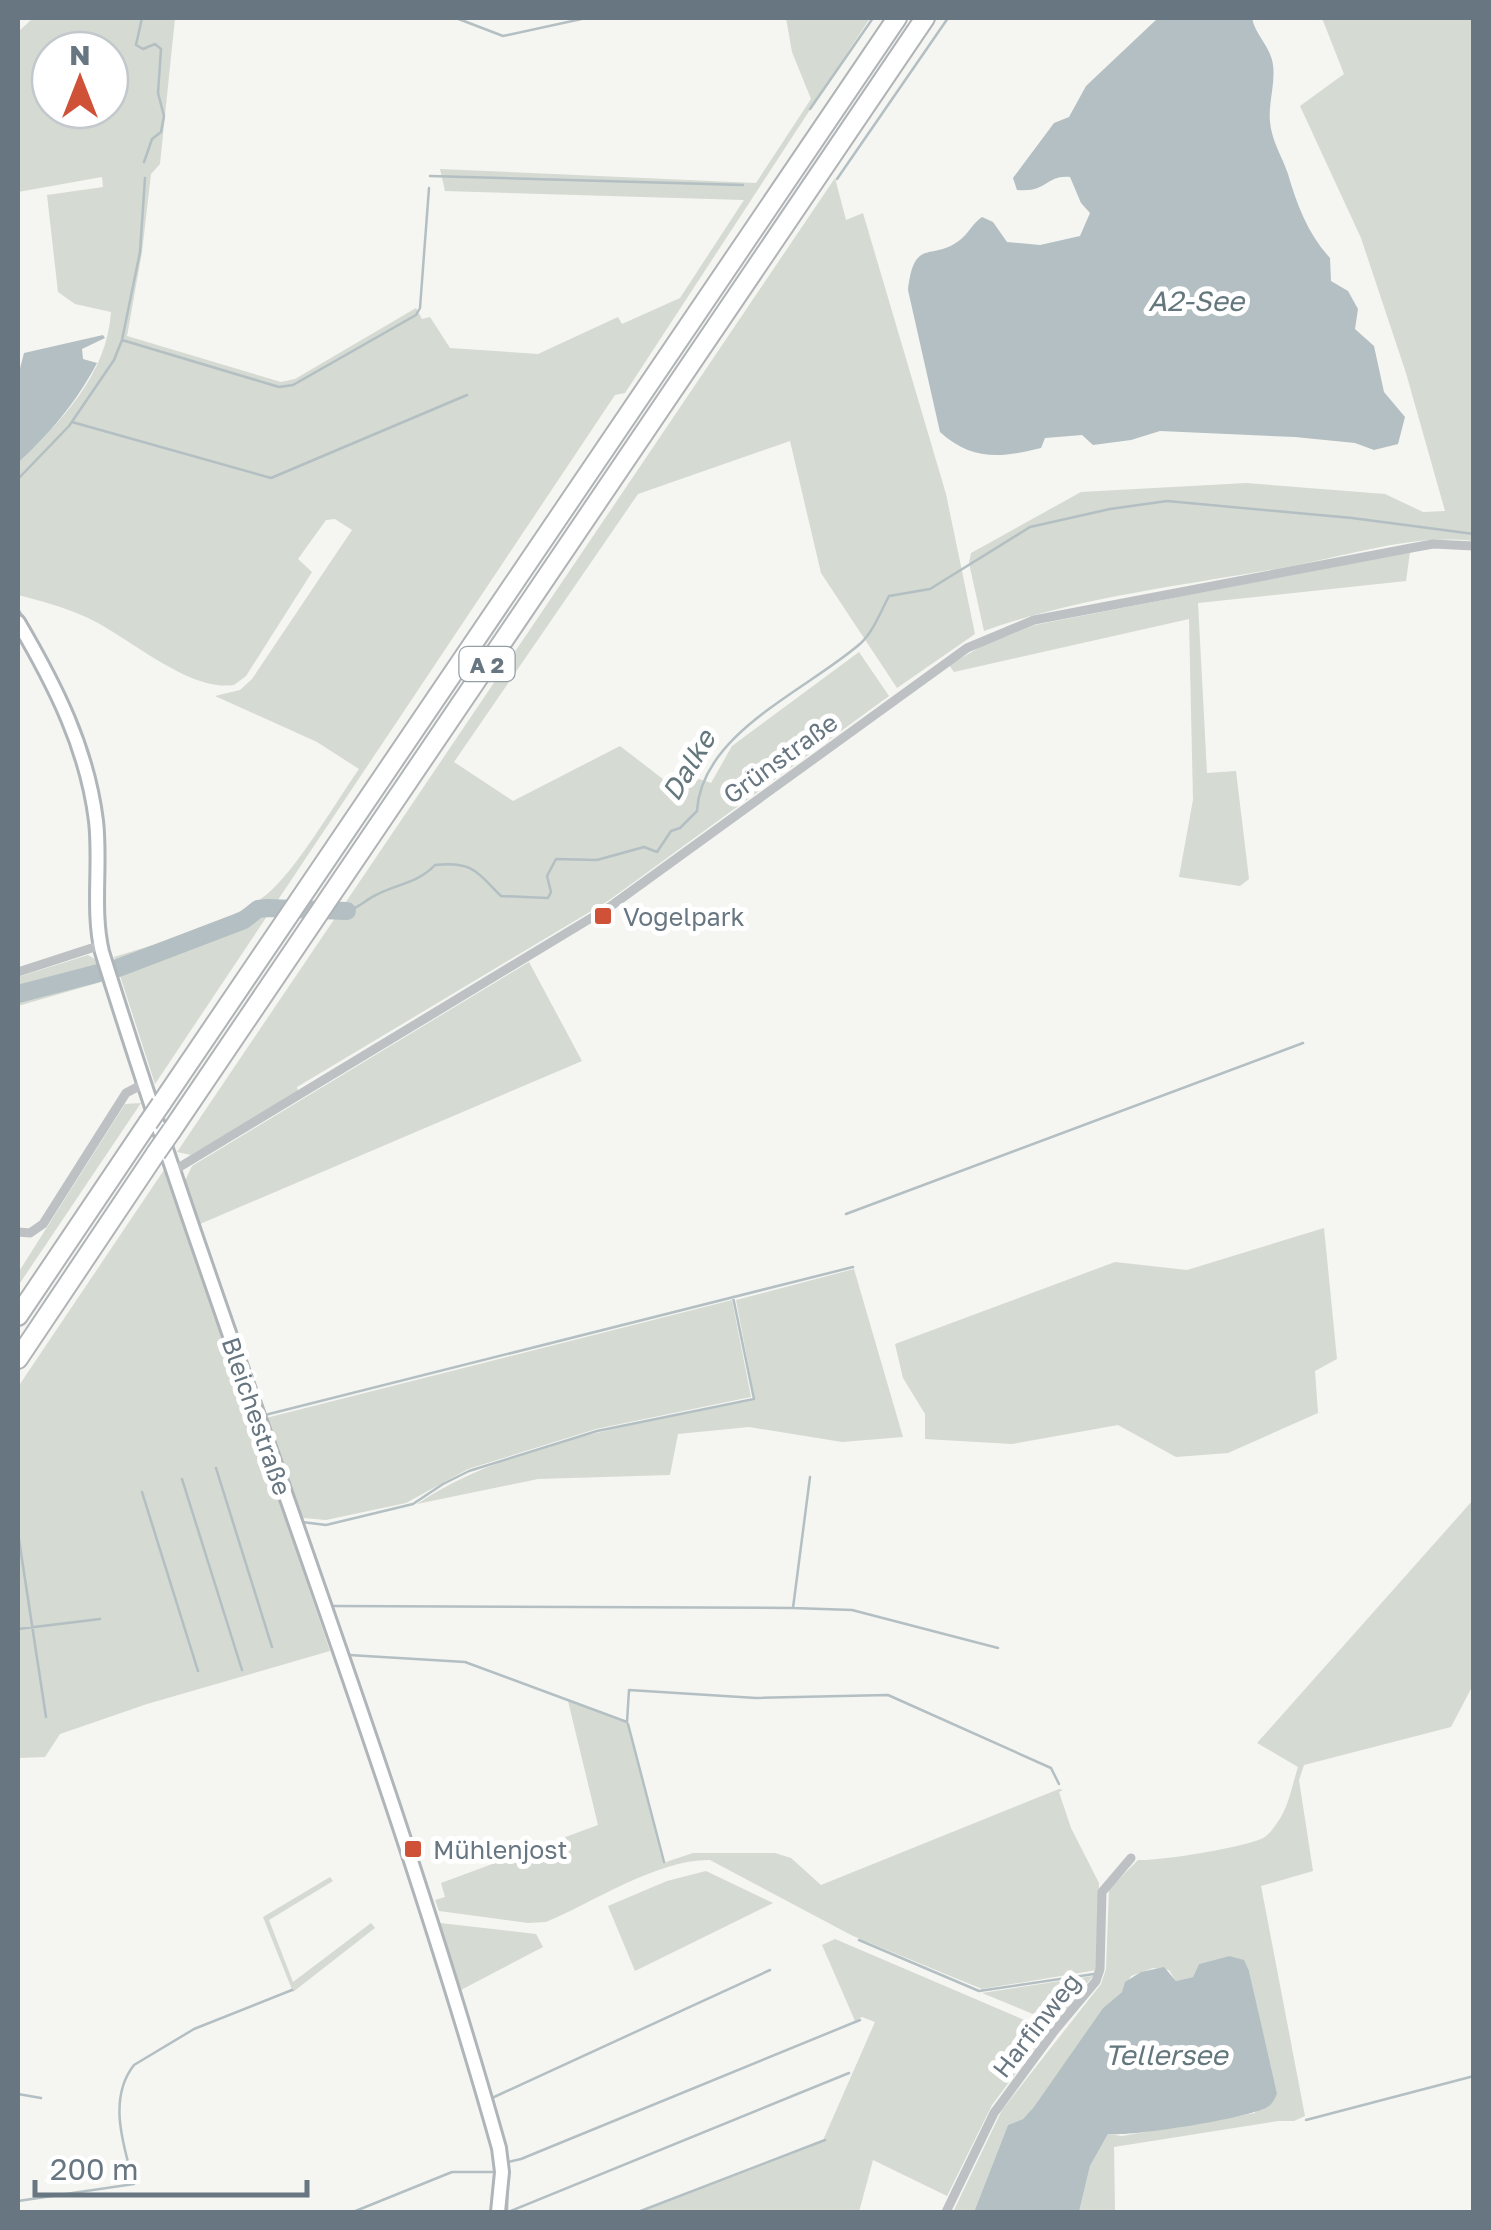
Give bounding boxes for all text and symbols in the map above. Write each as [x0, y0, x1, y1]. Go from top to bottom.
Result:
north arrow [30, 30, 130, 130]
text: N [69, 38, 91, 71]
water label: A2-See [1148, 284, 1246, 317]
road number: A 2 [460, 647, 514, 681]
street label: Grünstraße [717, 706, 843, 810]
water label: Dalke [654, 722, 723, 806]
place label: Vogelpark [623, 901, 745, 932]
marker: Vogelpark [592, 905, 614, 927]
street label: Bleichestraße [215, 1333, 299, 1499]
place label: Mühlenjost [433, 1834, 568, 1865]
marker: Mühlenjost [402, 1838, 424, 1860]
street label: Harfinweg [986, 1967, 1086, 2083]
water label: Tellersee [1104, 2038, 1229, 2071]
scale bar [35, 2135, 308, 2197]
text: 200 m [50, 2151, 139, 2187]

